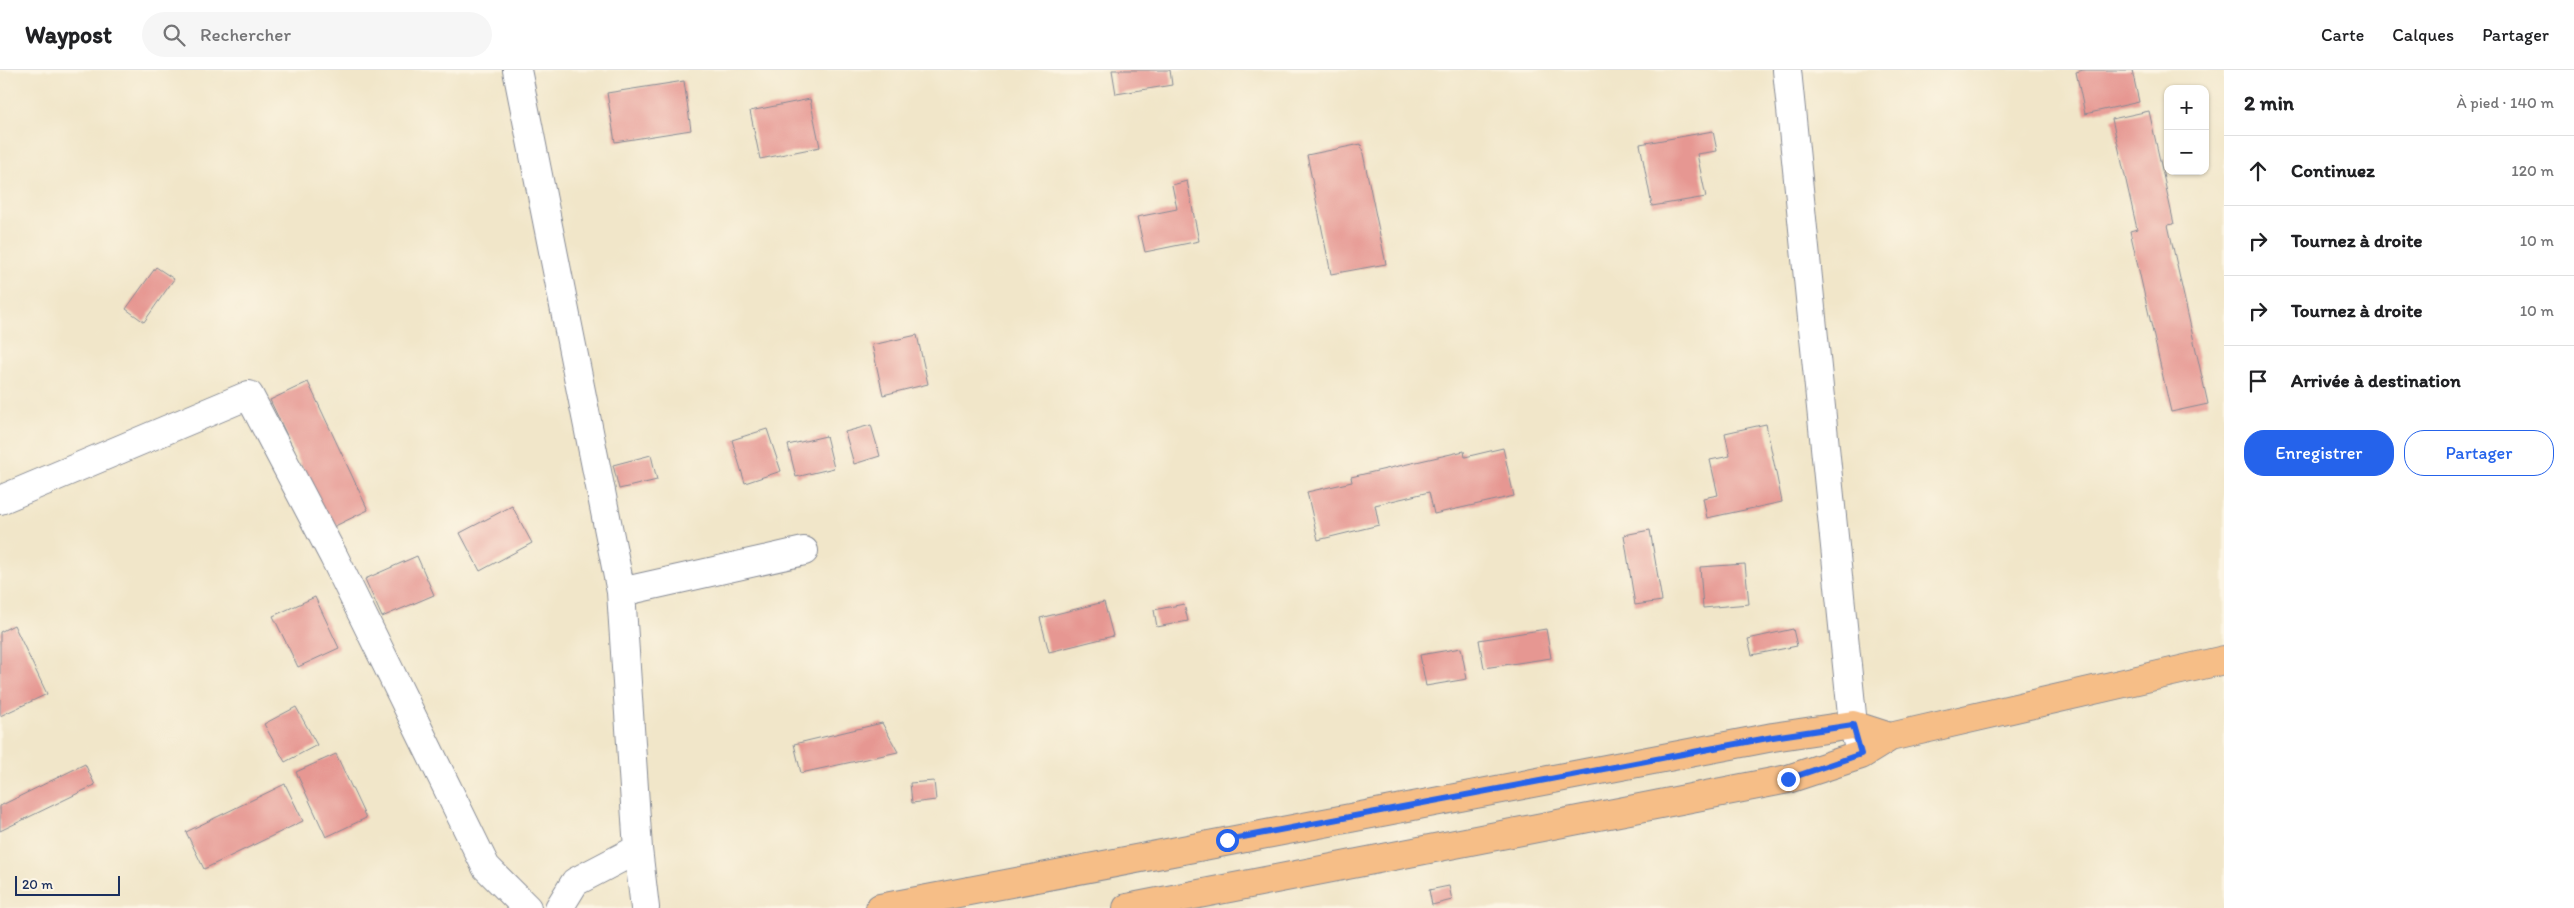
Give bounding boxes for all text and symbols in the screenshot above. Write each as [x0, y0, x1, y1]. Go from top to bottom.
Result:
search box [142, 12, 492, 57]
text: Waypost [25, 20, 112, 49]
icon: search [160, 21, 188, 49]
text: Rechercher [200, 23, 291, 46]
text: Carte [2321, 24, 2364, 46]
text: Calques [2392, 24, 2454, 46]
text: Partager [2482, 24, 2549, 46]
map controls [2164, 85, 2209, 175]
button: + [2164, 85, 2209, 130]
text: 2 min [2244, 90, 2294, 115]
text: À pied · 140 m [2456, 93, 2554, 112]
button: − [2164, 130, 2209, 175]
icon: ahead [2244, 157, 2272, 185]
text: Continuez [2291, 159, 2375, 182]
text: 120 m [2511, 161, 2554, 180]
icon: right [2244, 227, 2272, 255]
text: Tournez à droite [2291, 229, 2423, 252]
text: 10 m [2520, 231, 2554, 250]
icon: right [2244, 297, 2272, 325]
text: Tournez à droite [2291, 299, 2423, 322]
text: 10 m [2520, 301, 2554, 320]
icon: arrive [2244, 367, 2272, 395]
text: Arrivée à destination [2291, 369, 2461, 392]
button: Enregistrer [2244, 430, 2394, 476]
button: Partager [2404, 430, 2554, 476]
route end [1777, 768, 1800, 791]
route start [1216, 829, 1239, 852]
scale bar [15, 873, 120, 896]
text: 20 m [22, 876, 53, 893]

